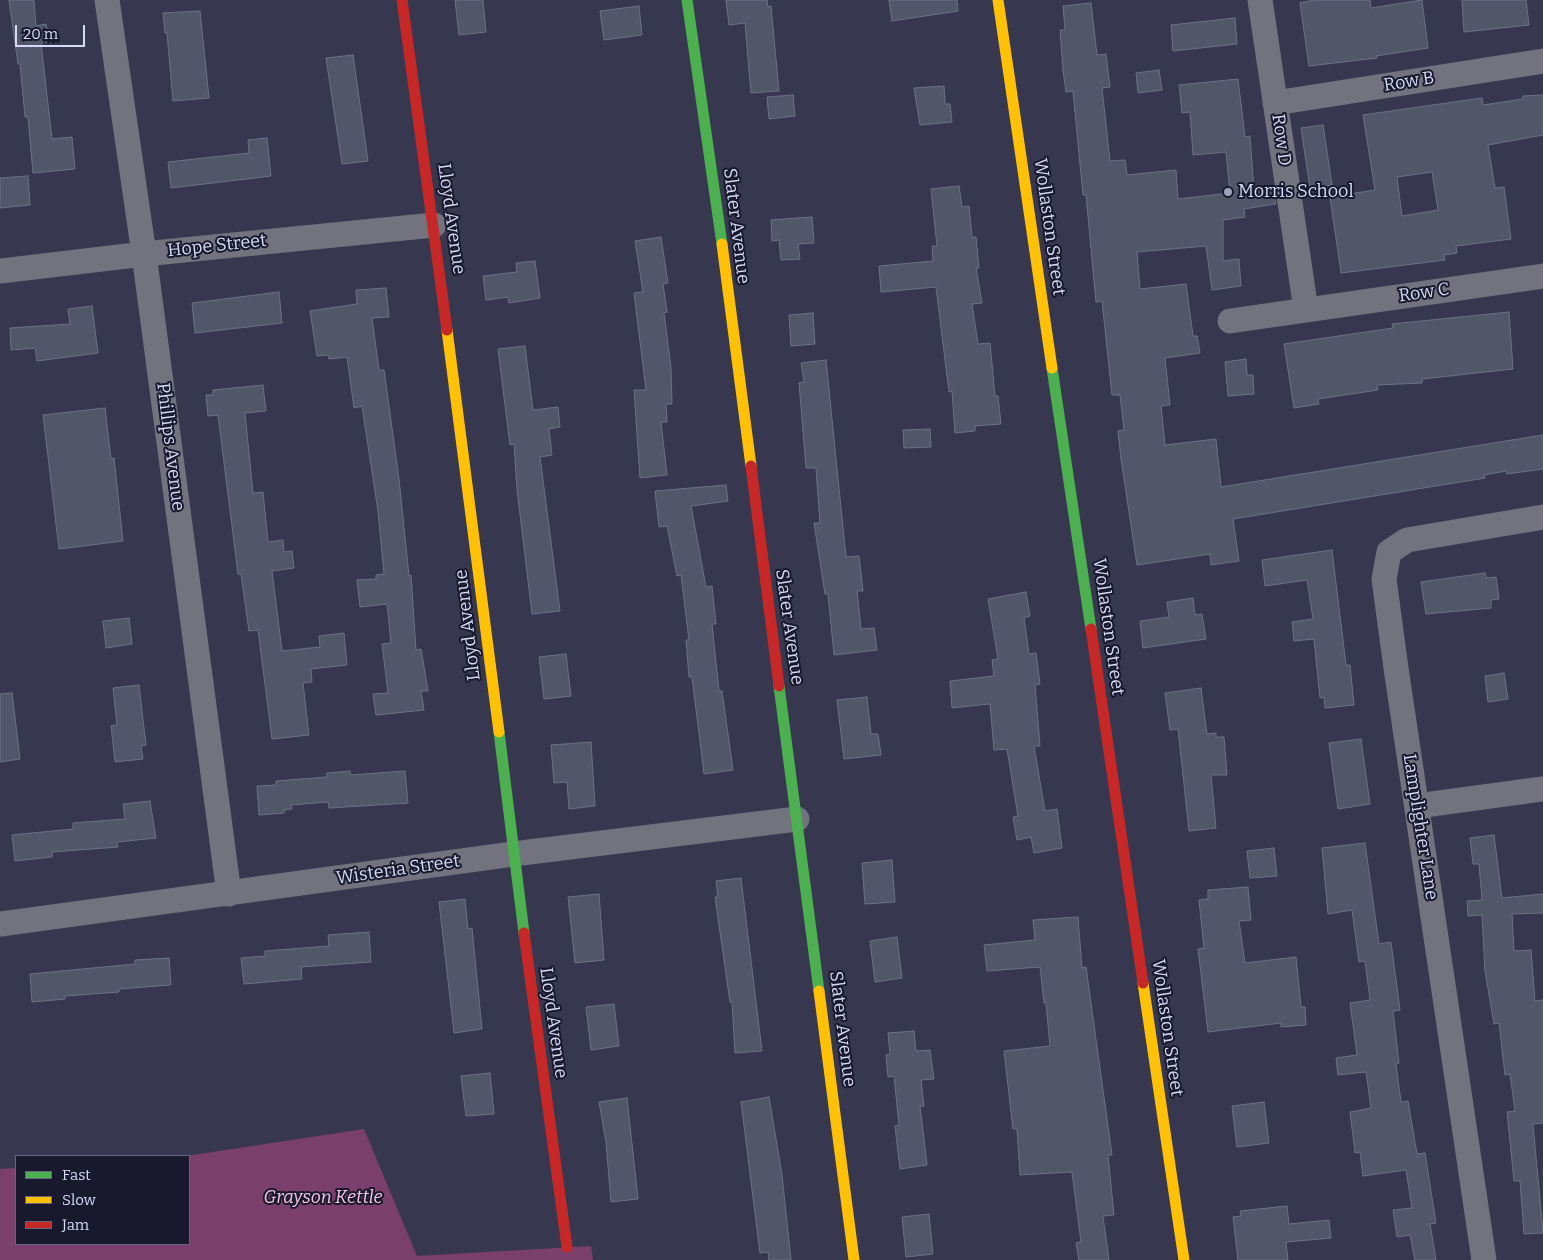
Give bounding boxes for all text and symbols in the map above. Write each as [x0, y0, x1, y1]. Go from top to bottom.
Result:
scale bar [18, 15, 88, 47]
text: 20 m [23, 25, 58, 43]
street label: Row B [1382, 67, 1436, 97]
street label: Row D [1267, 113, 1295, 167]
street label: Wollaston Street [1029, 157, 1069, 297]
street label: Lloyd Avenue [433, 162, 469, 276]
street label: Slater Avenue [718, 167, 754, 285]
place label: Morris School [1238, 181, 1354, 203]
marker: Morris School [1222, 186, 1234, 198]
street label: Hope Street [166, 230, 268, 262]
street label: Row C [1397, 279, 1451, 307]
street label: Phillips Avenue [151, 382, 189, 512]
street label: Wollaston Street [1088, 557, 1128, 697]
street label: Lloyd Avenue [450, 568, 486, 682]
street label: Slater Avenue [770, 568, 808, 686]
street label: Lamplighter Lane [1398, 752, 1442, 902]
street label: Wisteria Street [335, 851, 461, 889]
street label: Wollaston Street [1147, 958, 1187, 1098]
street label: Lloyd Avenue [535, 966, 571, 1080]
street label: Slater Avenue [824, 970, 860, 1088]
legend [15, 1155, 190, 1245]
text: Fast [62, 1166, 91, 1184]
park label: Grayson Kettle [263, 1187, 383, 1209]
text: Slow [62, 1191, 96, 1209]
text: Jam [62, 1216, 89, 1234]

